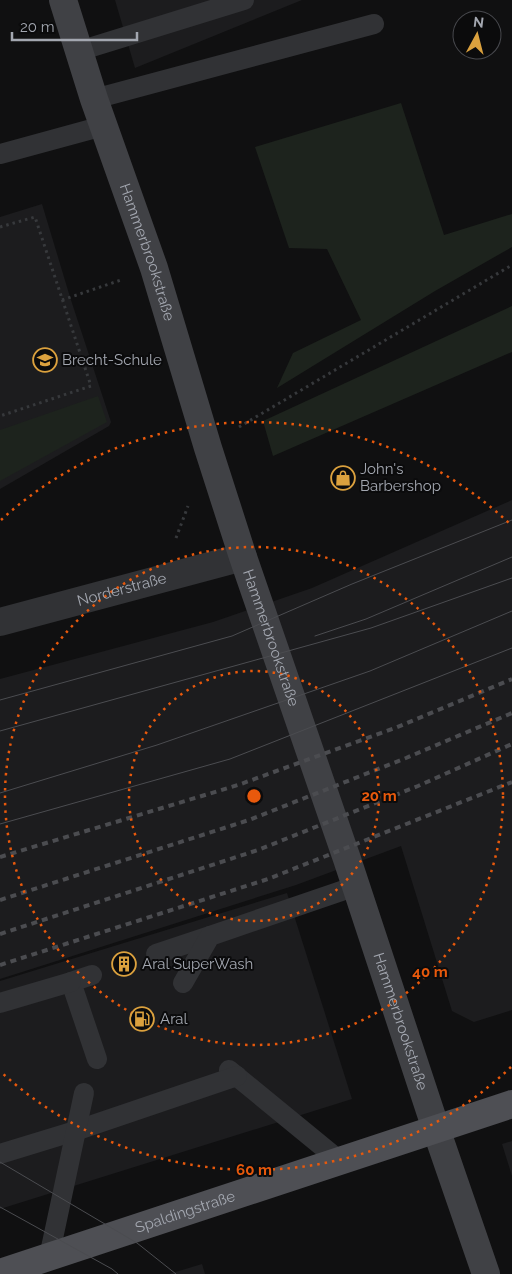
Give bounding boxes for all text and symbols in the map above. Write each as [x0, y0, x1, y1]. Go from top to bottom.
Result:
scale bar [12, 10, 138, 42]
north arrow [452, 10, 502, 60]
text: N [472, 14, 485, 31]
text: 20 m [20, 18, 55, 36]
street label: Hammerbrookstraße [116, 181, 178, 323]
school or university icon: Brecht-Schule [32, 347, 58, 373]
place label: Brecht-Schule [62, 351, 162, 369]
place label: John's Barbershop [360, 460, 441, 495]
shop icon: John's Barbershop [330, 465, 356, 491]
street label: Hammerbrookstraße [239, 567, 303, 709]
street label: Norderstraße [75, 569, 169, 610]
centre of rings [245, 787, 263, 805]
text: 20 m [361, 787, 397, 805]
street label: Hammerbrookstraße [370, 950, 432, 1093]
building icon: Aral SuperWash [111, 951, 137, 977]
place label: Aral SuperWash [142, 955, 253, 973]
text: 40 m [412, 963, 448, 981]
fuel station icon: Aral [129, 1006, 155, 1032]
place label: Aral [160, 1010, 189, 1028]
text: 60 m [236, 1161, 272, 1179]
street label: Spaldingstraße [133, 1187, 238, 1237]

